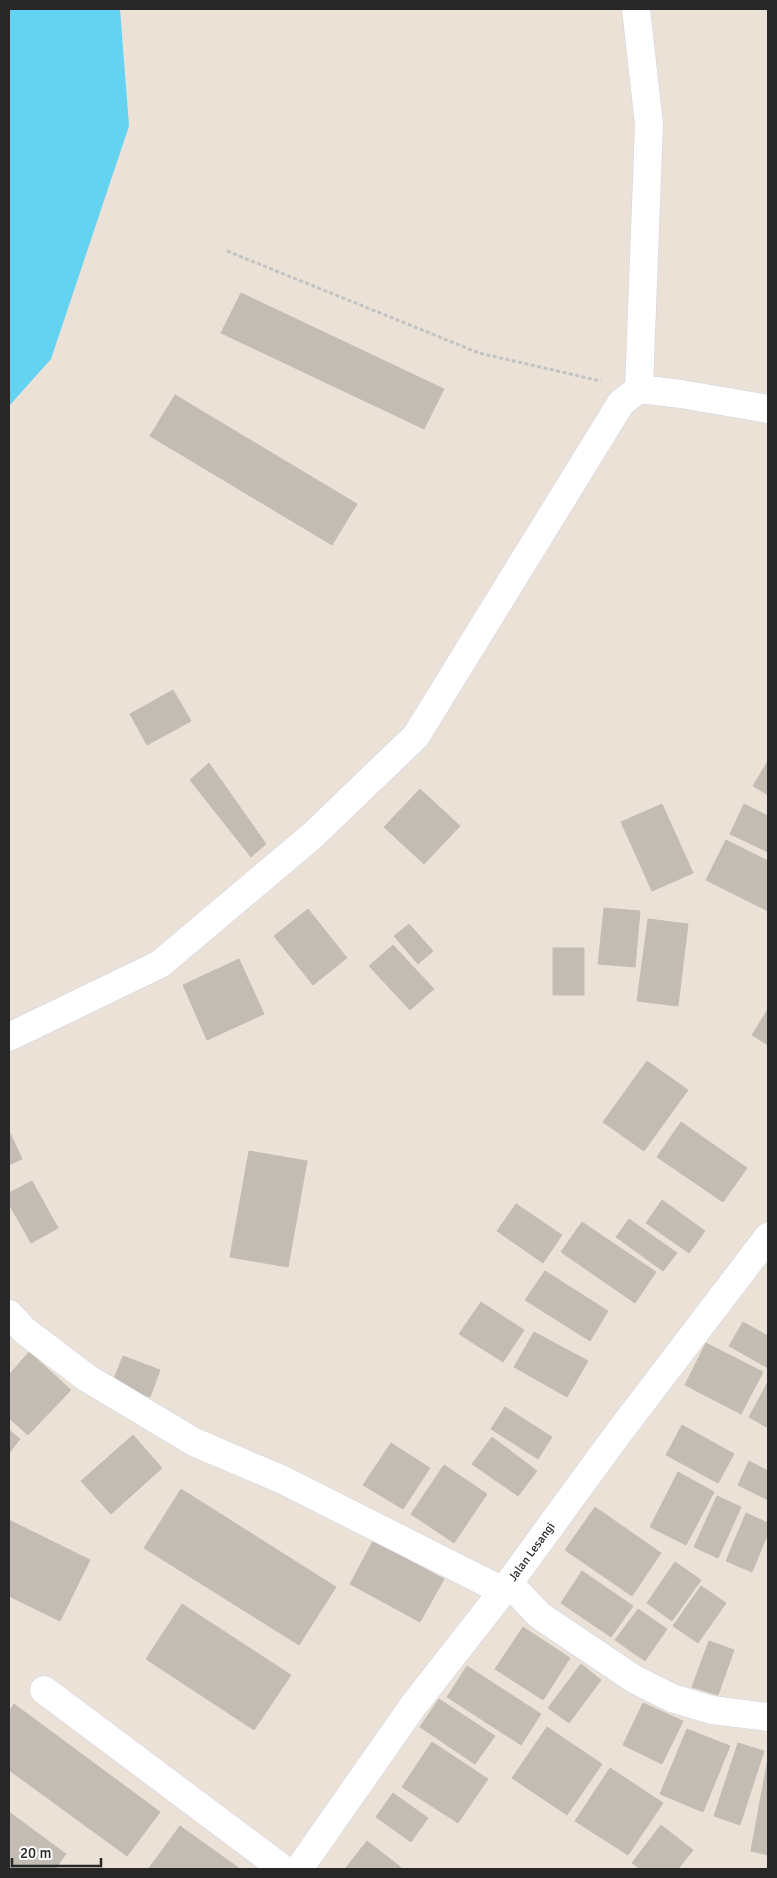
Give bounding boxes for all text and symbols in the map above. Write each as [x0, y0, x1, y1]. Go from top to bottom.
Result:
street label: Jalan Lesangi [506, 1520, 558, 1584]
scale bar [12, 1836, 101, 1868]
text: 20 m [20, 1844, 51, 1862]

